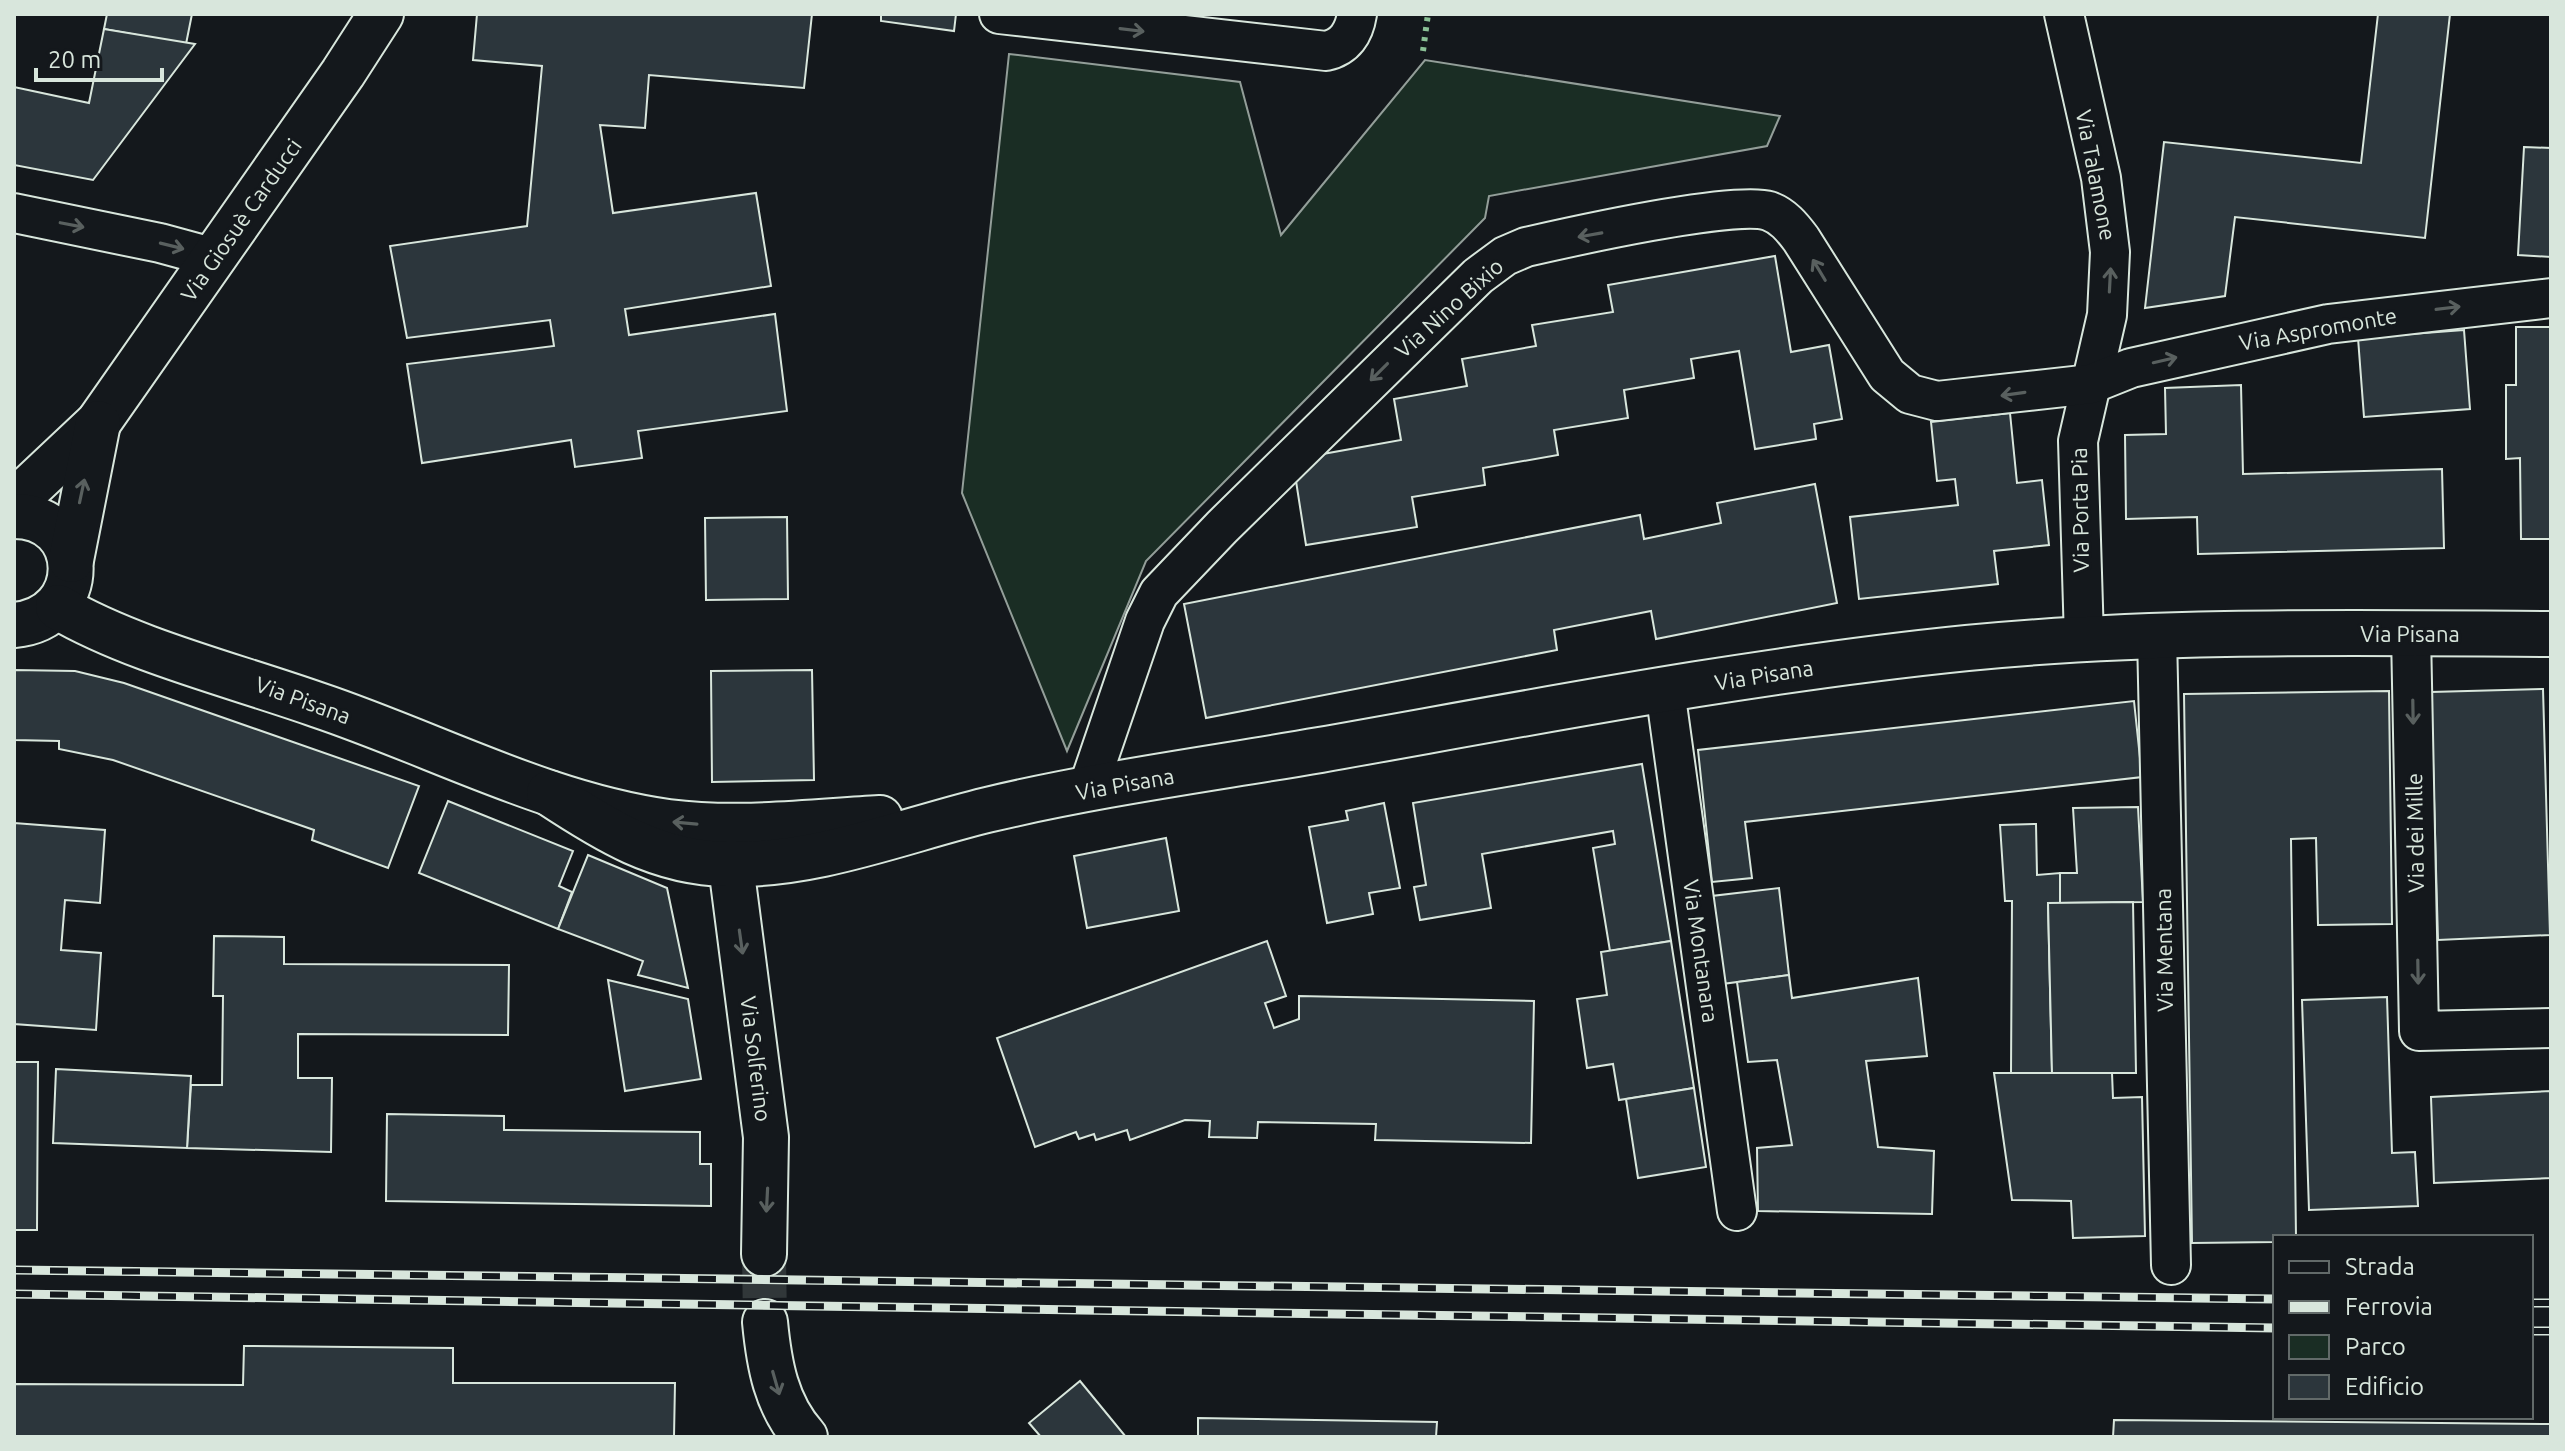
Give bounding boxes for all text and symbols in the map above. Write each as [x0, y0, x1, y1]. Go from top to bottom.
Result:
one-way arrow [1119, 23, 1144, 38]
scale bar [36, 32, 162, 82]
text: 20 m [48, 46, 101, 73]
street label: Via Talamone [2072, 107, 2121, 242]
street label: Via Giosuè Carducci [175, 134, 306, 306]
one-way arrow [58, 218, 84, 233]
one-way arrow [1578, 228, 1603, 243]
one-way arrow [159, 239, 185, 254]
street label: Via Nino Bixio [1390, 253, 1508, 363]
one-way arrow [1811, 259, 1827, 282]
one-way arrow [2102, 267, 2117, 294]
one-way arrow [2435, 300, 2460, 315]
street label: Via Aspromonte [2237, 302, 2399, 355]
one-way arrow [2151, 352, 2177, 367]
one-way arrow [1369, 363, 1389, 382]
one-way arrow [2001, 387, 2026, 402]
street label: Via Porta Pia [2066, 447, 2093, 573]
one-way arrow [75, 479, 90, 505]
street label: Via Pisana [2360, 621, 2460, 646]
street label: Via Pisana [1713, 654, 1815, 695]
street label: Via Pisana [252, 671, 354, 728]
one-way arrow [2405, 698, 2420, 725]
street label: Via Pisana [1074, 763, 1176, 804]
street label: Via dei Mille [2401, 773, 2428, 893]
one-way arrow [672, 815, 699, 830]
street label: Via Montanara [1679, 878, 1724, 1024]
street label: Via Mentana [2150, 888, 2177, 1012]
one-way arrow [734, 928, 749, 954]
one-way arrow [2410, 958, 2426, 985]
street label: Via Solferino [736, 995, 777, 1123]
one-way arrow [760, 1186, 775, 1213]
legend [2273, 1235, 2533, 1419]
text: Strada [2345, 1253, 2415, 1280]
text: Ferrovia [2345, 1293, 2433, 1320]
text: Parco [2345, 1333, 2406, 1360]
one-way arrow [769, 1370, 784, 1396]
text: Edificio [2345, 1373, 2424, 1400]

